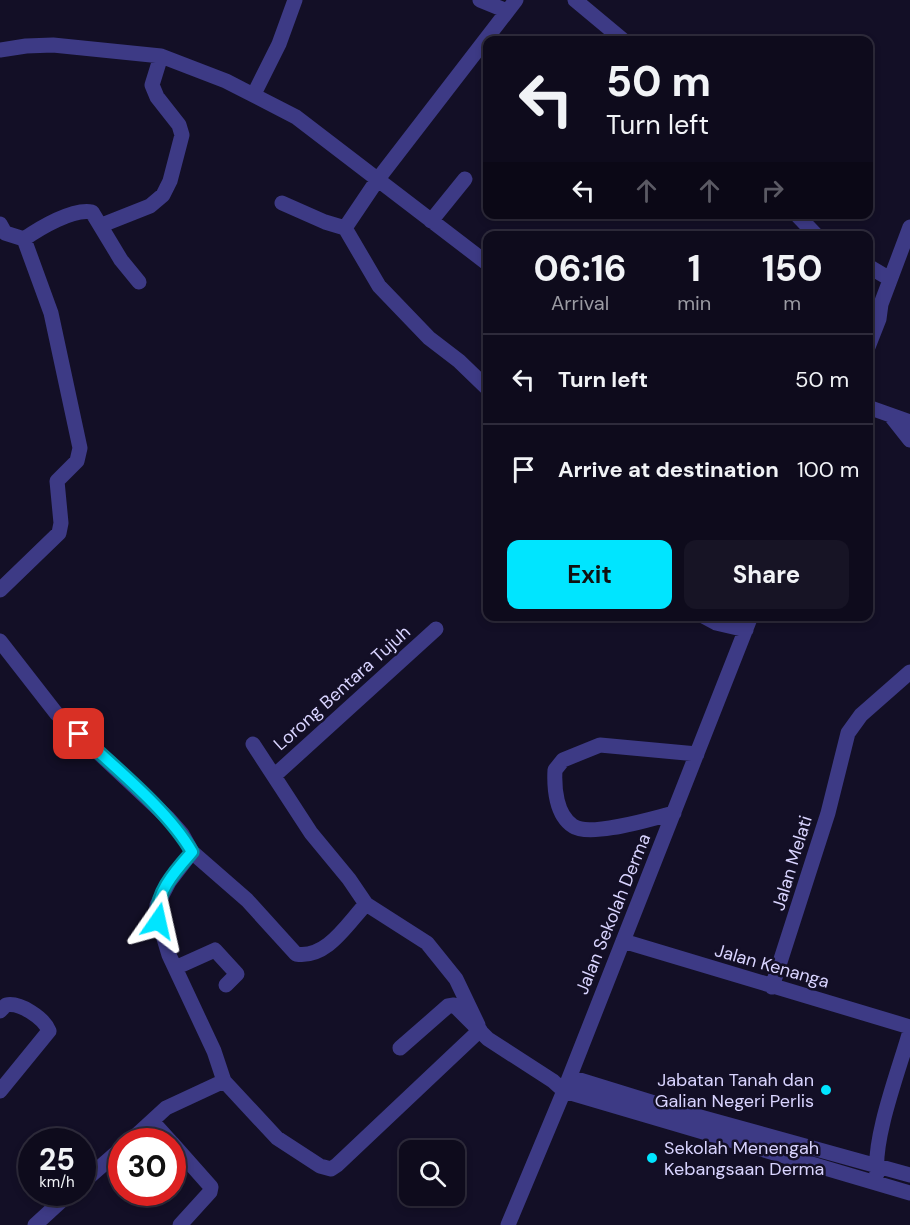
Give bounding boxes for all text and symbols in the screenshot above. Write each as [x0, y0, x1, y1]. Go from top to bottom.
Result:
text: 50 m [606, 54, 711, 109]
icon: left [507, 60, 585, 138]
text: Turn left [606, 107, 709, 142]
icon: left [567, 174, 600, 207]
icon: ahead [630, 174, 663, 207]
icon: ahead [693, 174, 726, 207]
icon: right [756, 174, 789, 207]
text: 06:16 [533, 245, 627, 292]
text: 1 [688, 245, 701, 292]
text: 150 [762, 245, 823, 292]
text: Arrival [551, 290, 609, 316]
text: min [677, 290, 711, 316]
text: m [783, 290, 801, 316]
icon: left [507, 363, 540, 396]
text: Turn left [558, 365, 648, 394]
text: 50 m [795, 365, 849, 394]
icon: arrive [507, 453, 540, 486]
text: Arrive at destination [558, 455, 779, 484]
text: 100 m [797, 455, 859, 484]
button: Exit [507, 540, 672, 609]
button: Share [684, 540, 849, 609]
street label: Lorong Bentara Tujuh [269, 620, 415, 756]
pin [53, 708, 104, 759]
icon: arrive [62, 717, 95, 750]
street label: Jalan Melati [766, 813, 818, 913]
street label: Jalan Sekolah Derma [570, 830, 656, 998]
position arrow [126, 889, 190, 953]
street label: Jalan Kenanga [712, 938, 832, 994]
place label: Jabatan Tanah dan Galian Negeri Perlis [655, 1068, 814, 1113]
marker: Jabatan Tanah dan Galian Negeri Perlis [819, 1083, 833, 1097]
speed limit sign: 30 [108, 1128, 186, 1206]
place label: Sekolah Menengah Kebangsaan Derma [664, 1136, 824, 1181]
text: 25 [39, 1140, 75, 1179]
map controls [399, 1140, 465, 1206]
button: search [399, 1140, 465, 1206]
marker: Sekolah Menengah Kebangsaan Derma [645, 1151, 659, 1165]
text: km/h [39, 1172, 75, 1192]

